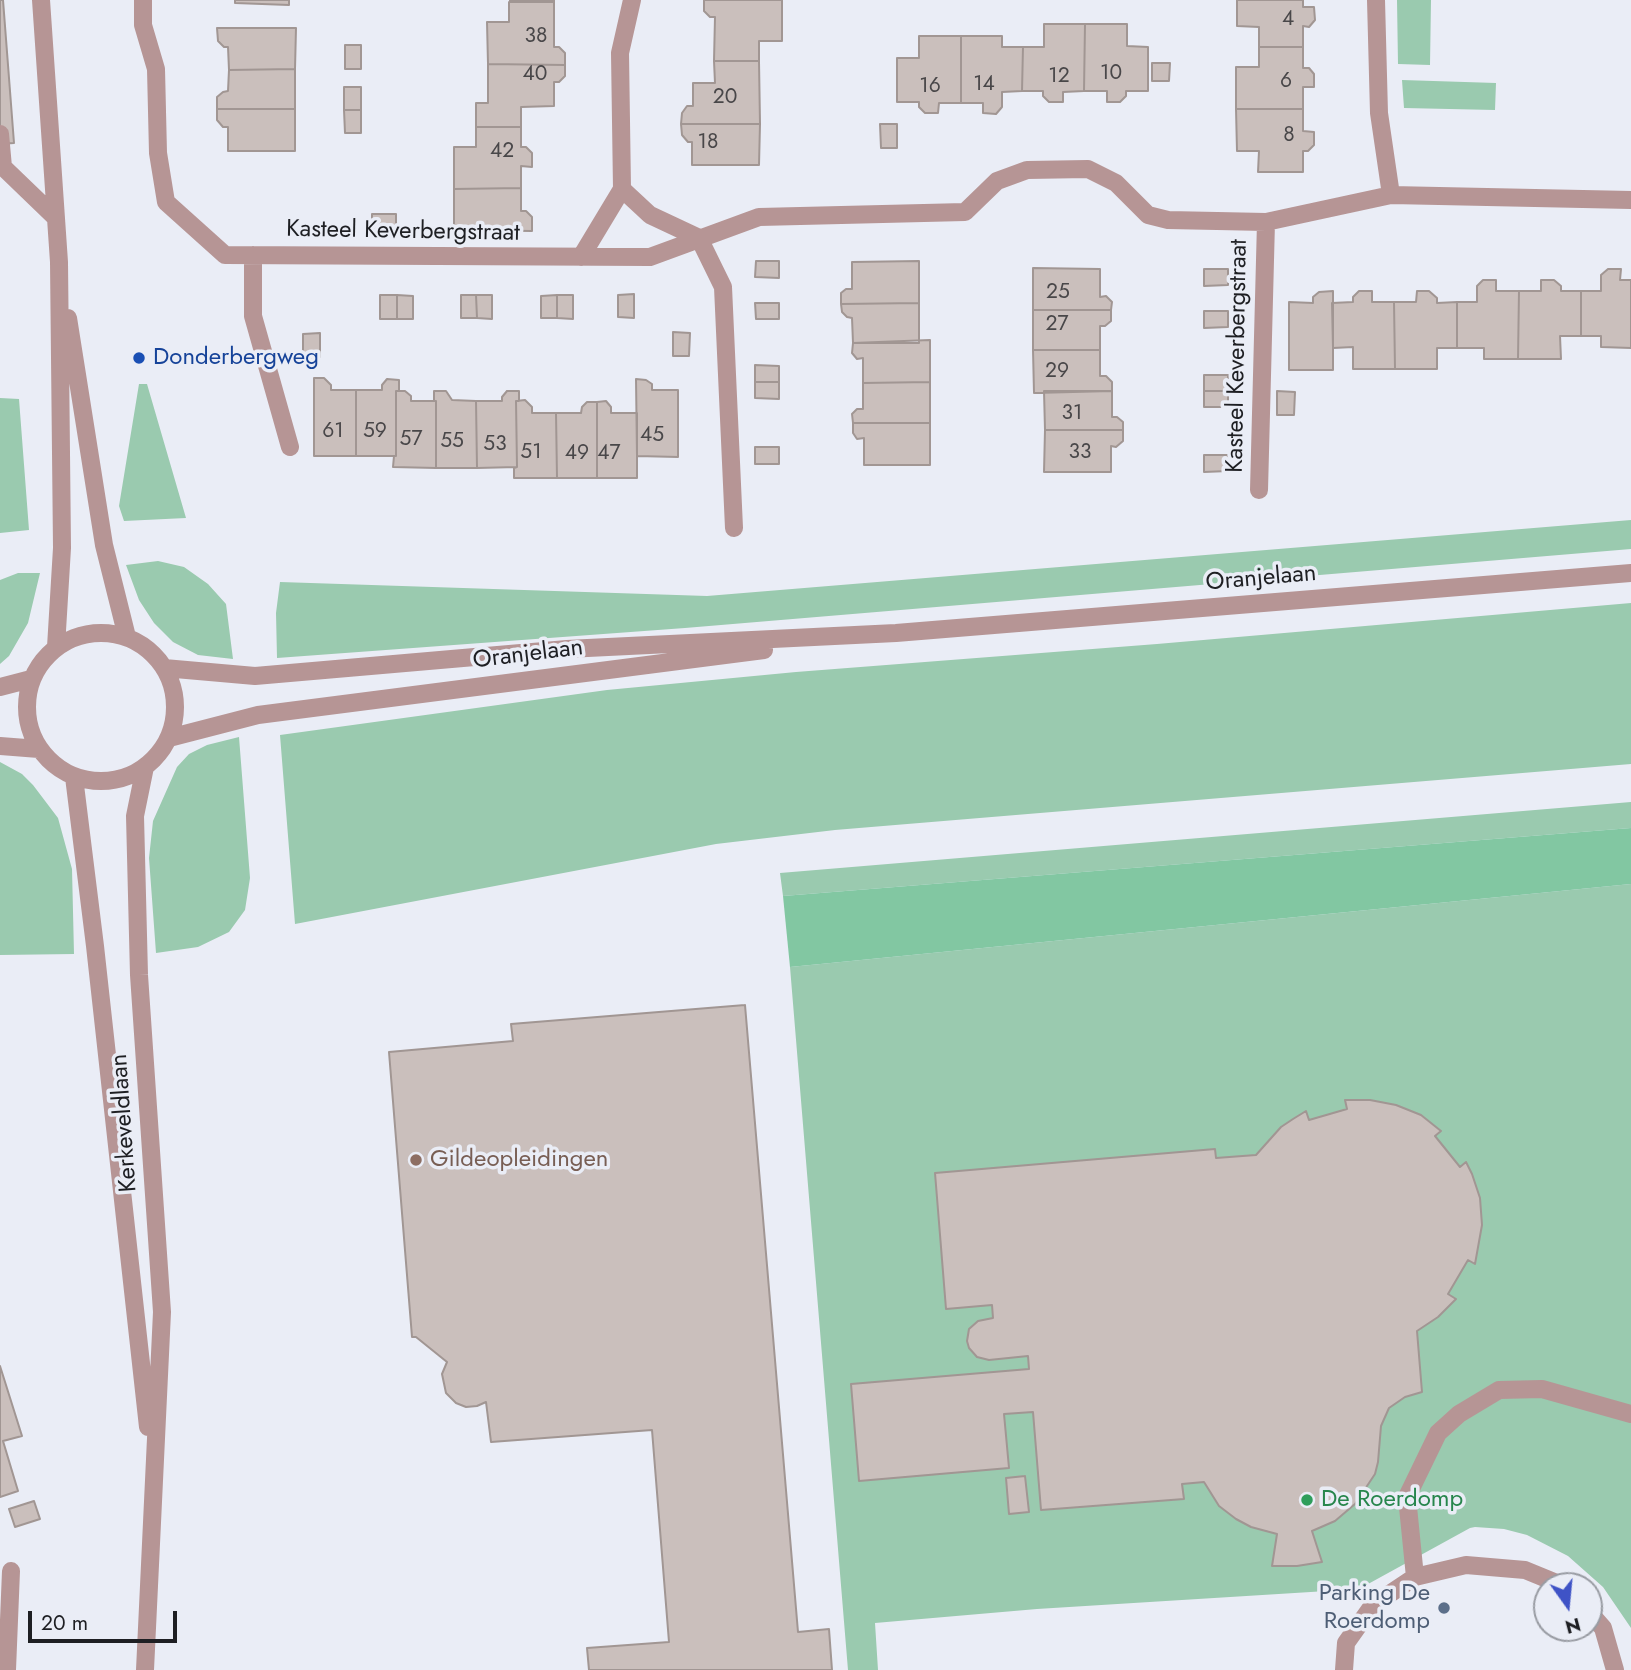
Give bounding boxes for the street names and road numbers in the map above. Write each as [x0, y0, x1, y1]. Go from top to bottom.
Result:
street label: Kasteel Keverbergstraat [286, 216, 520, 248]
street label: Kasteel Keverbergstraat [1222, 239, 1254, 473]
street label: Oranjelaan [1205, 560, 1317, 598]
street label: Oranjelaan [471, 634, 585, 676]
street label: Kerkeveldlaan [106, 1053, 144, 1193]

